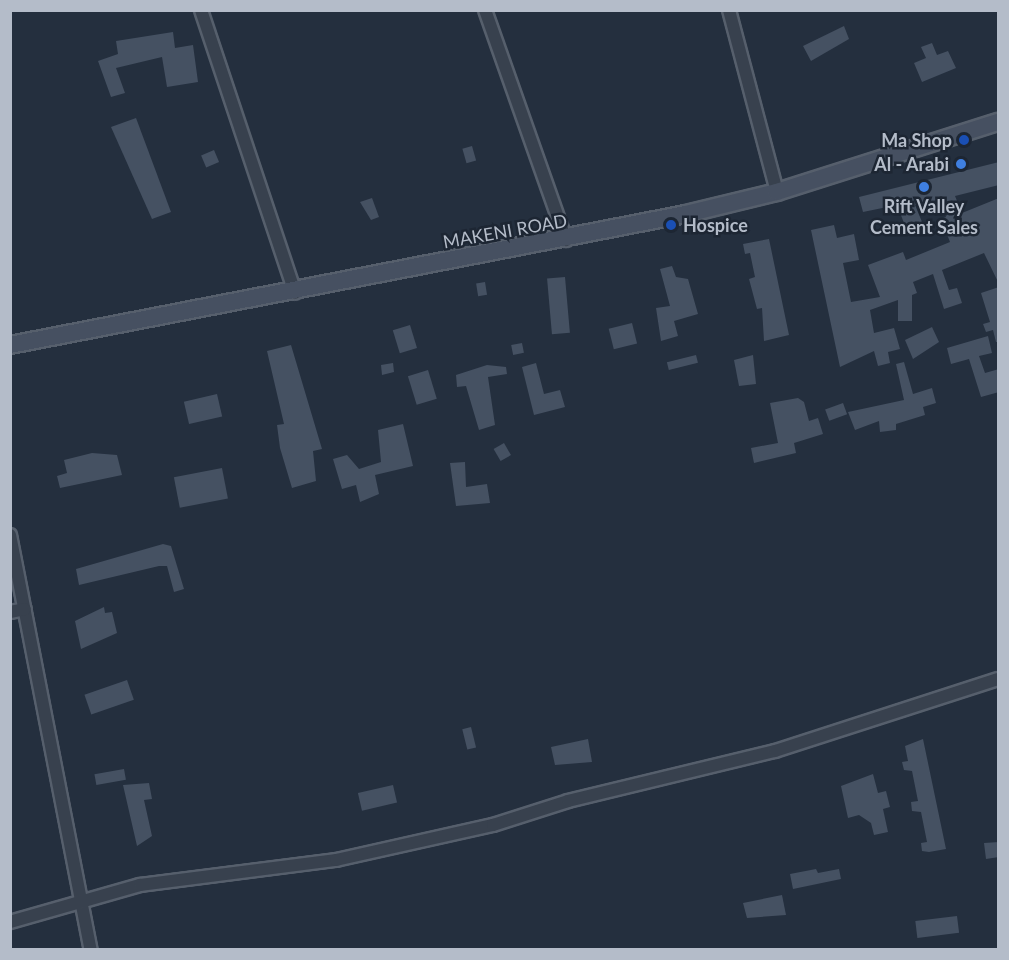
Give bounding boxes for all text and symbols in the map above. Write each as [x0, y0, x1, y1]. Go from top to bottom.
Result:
place label: Ma Shop [881, 129, 952, 151]
marker: Ma Shop [957, 133, 971, 147]
place label: Al - Arabi [874, 153, 949, 175]
marker: Al - Arabi [954, 157, 968, 171]
marker: Rift Valley Cement Sales [917, 180, 931, 194]
place label: Rift Valley Cement Sales [870, 196, 978, 238]
street label: MAKENI ROAD [441, 209, 569, 253]
place label: Hospice [683, 214, 748, 236]
marker: Hospice [664, 218, 678, 232]

